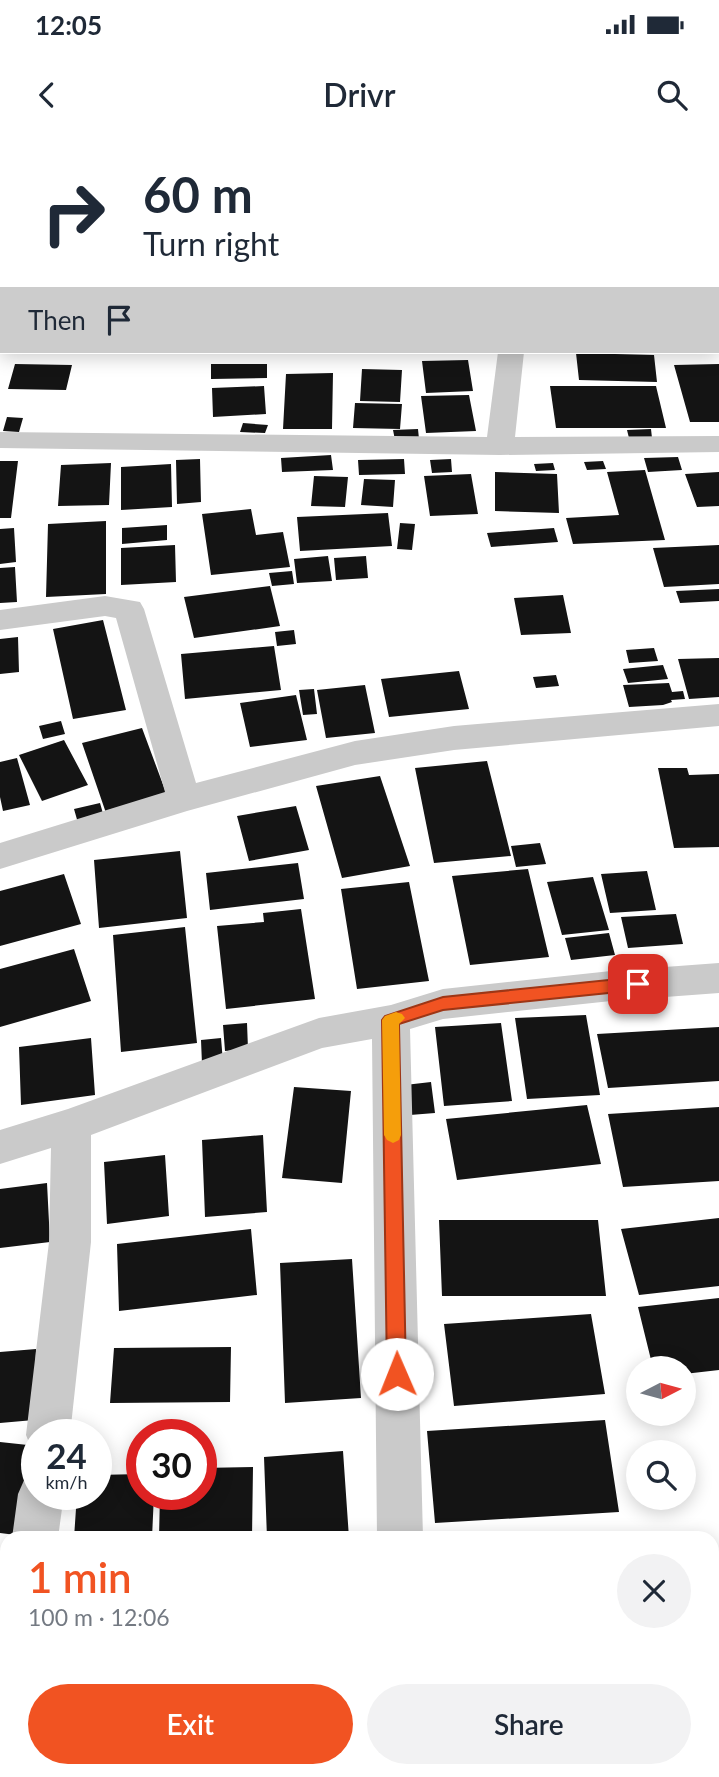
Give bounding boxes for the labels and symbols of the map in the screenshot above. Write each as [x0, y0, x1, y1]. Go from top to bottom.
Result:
pin [608, 954, 668, 1014]
position arrow [360, 1337, 434, 1411]
north arrow [626, 1356, 696, 1426]
speed limit sign: 30 [126, 1419, 217, 1510]

